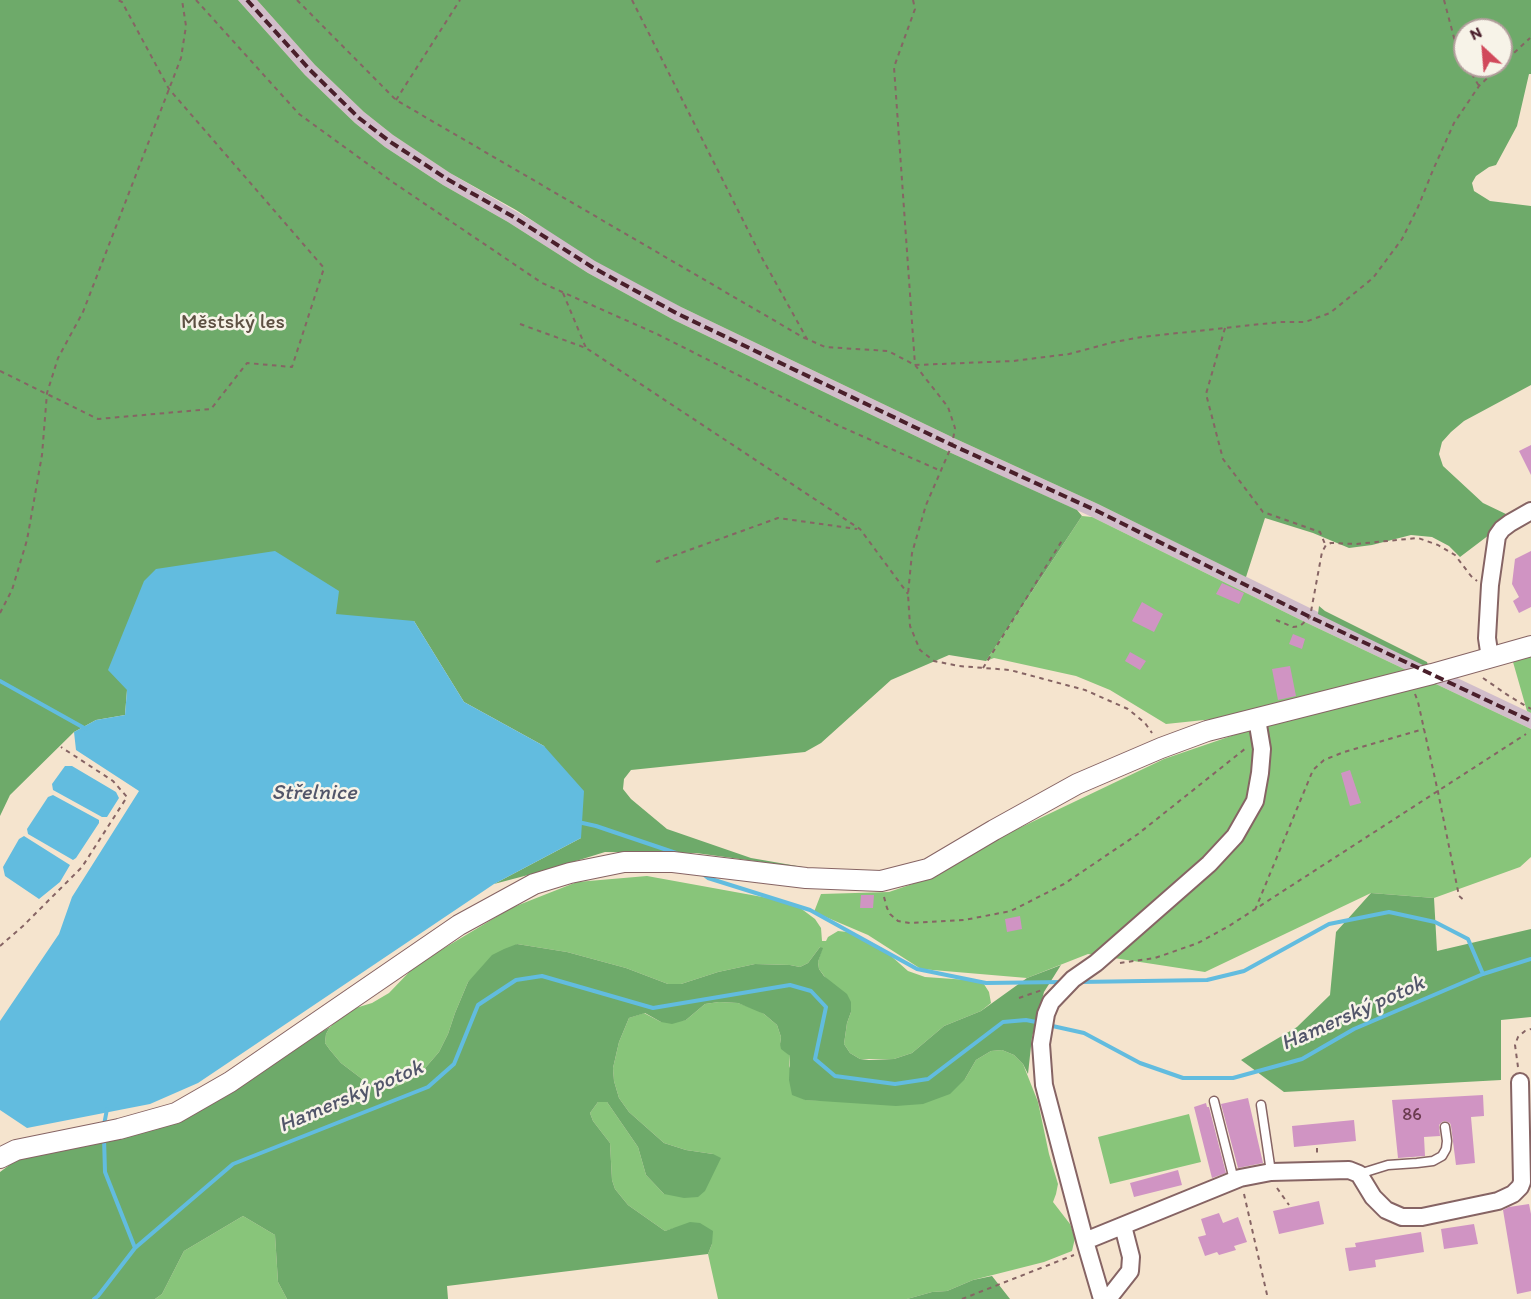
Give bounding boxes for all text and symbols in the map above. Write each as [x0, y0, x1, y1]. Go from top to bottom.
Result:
north arrow [1453, 18, 1513, 78]
text: N [1467, 22, 1485, 44]
park label: Městský les [181, 310, 285, 336]
water label: Střelnice [271, 780, 357, 806]
water label: Hamerský potok [1277, 971, 1429, 1057]
water label: Hamerský potok [275, 1055, 427, 1139]
house number: 86 [1402, 1104, 1422, 1126]

